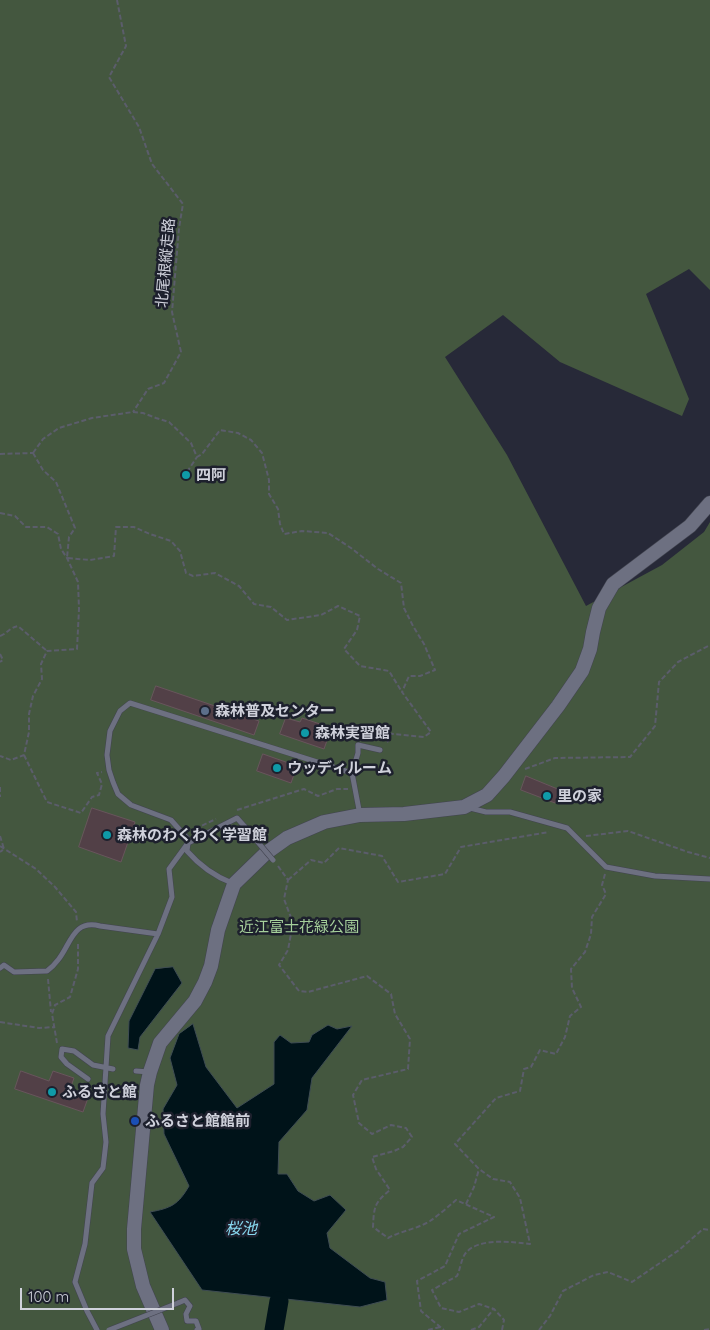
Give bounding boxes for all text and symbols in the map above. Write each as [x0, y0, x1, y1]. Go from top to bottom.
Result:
street label: 北尾根縦走路 [153, 217, 179, 309]
place label: 四阿 [196, 466, 226, 484]
marker: 四阿 [180, 469, 192, 481]
place label: 森林普及センター [215, 702, 335, 720]
marker: 森林普及センター [199, 705, 211, 717]
place label: 森林実習館 [315, 724, 390, 742]
marker: 森林実習館 [299, 727, 311, 739]
place label: ウッディルーム [287, 759, 392, 777]
marker: ウッディルーム [271, 762, 283, 774]
place label: 里の家 [557, 787, 602, 805]
marker: 里の家 [541, 790, 553, 802]
place label: 森林のわくわく学習館 [117, 826, 267, 844]
marker: 森林のわくわく学習館 [101, 829, 113, 841]
park label: 近江富士花緑公園 [239, 918, 359, 936]
place label: ふるさと館 [62, 1083, 137, 1101]
marker: ふるさと館 [46, 1086, 58, 1098]
place label: ふるさと館館前 [145, 1112, 250, 1130]
marker: ふるさと館館前 [129, 1115, 141, 1127]
water label: 桜池 [225, 1219, 257, 1239]
scale bar [22, 1278, 176, 1310]
text: 100 m [28, 1287, 69, 1306]

